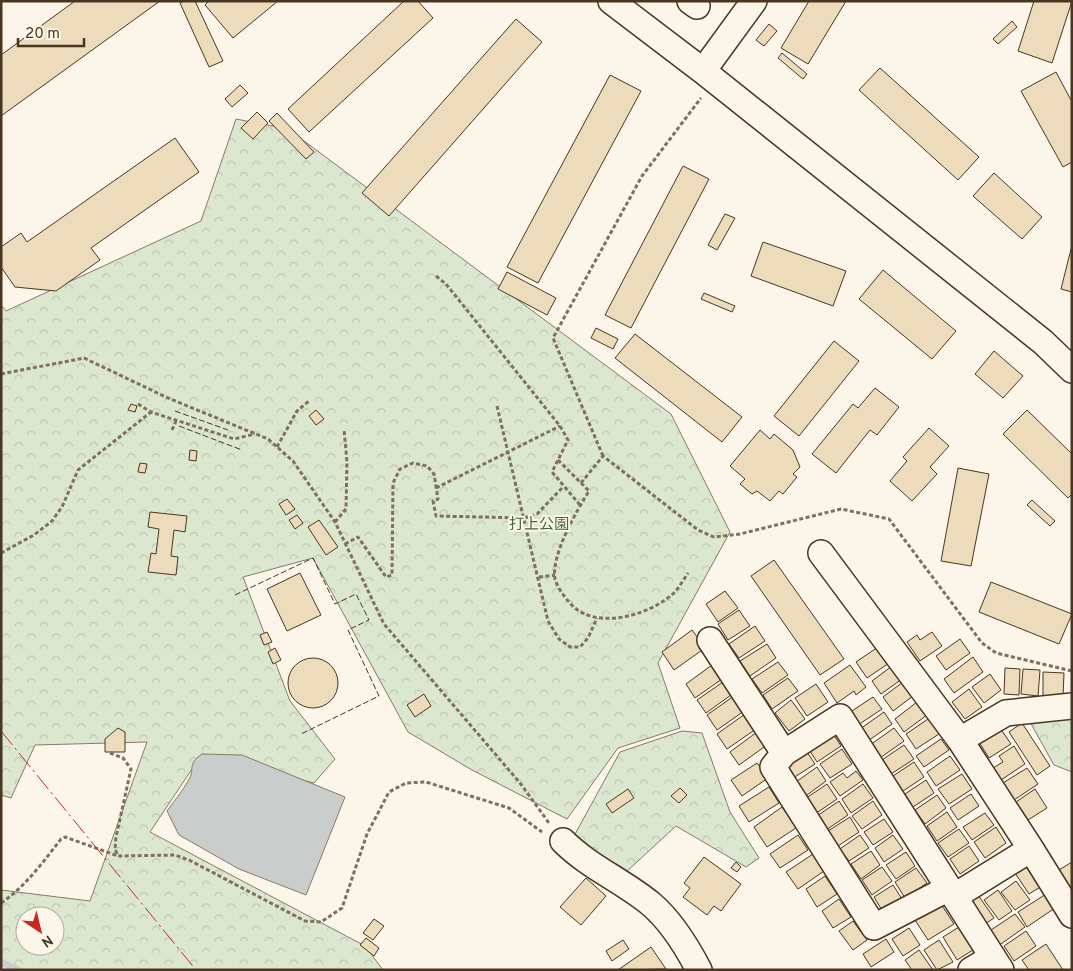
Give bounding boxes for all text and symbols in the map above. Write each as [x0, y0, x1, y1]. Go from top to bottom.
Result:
scale bar [18, 15, 84, 47]
text: 20 m [25, 25, 60, 44]
park label: 打上公園 [509, 516, 569, 535]
north arrow [15, 906, 65, 956]
text: N [38, 931, 56, 950]

